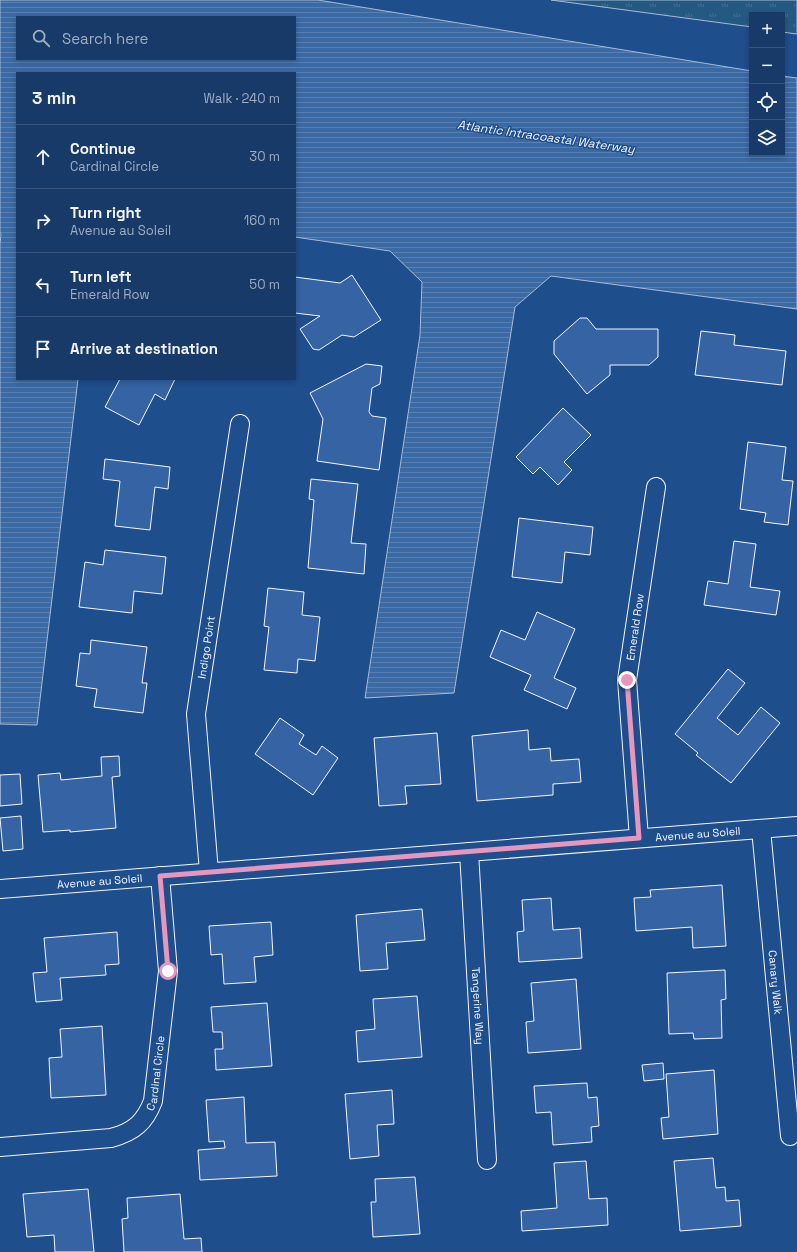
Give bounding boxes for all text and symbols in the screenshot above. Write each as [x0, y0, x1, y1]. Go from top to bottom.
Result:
map controls [749, 12, 785, 156]
button: + [749, 12, 785, 48]
search box [16, 16, 296, 60]
icon: search [30, 27, 52, 49]
text: Search here [62, 29, 148, 48]
button: − [749, 48, 785, 84]
button: locate [749, 84, 785, 120]
text: 3 min [32, 87, 76, 109]
text: Walk · 240 m [204, 90, 280, 107]
water label: Atlantic Intracoastal Waterway [456, 117, 636, 157]
button: layers [749, 120, 785, 156]
text: Continue [70, 139, 136, 158]
icon: ahead [32, 146, 54, 168]
text: 30 m [249, 148, 280, 165]
text: Cardinal Circle [70, 158, 159, 175]
text: Turn right [70, 203, 141, 222]
icon: right [32, 210, 54, 232]
text: 160 m [244, 212, 280, 229]
text: Avenue au Soleil [70, 222, 171, 239]
text: Turn left [70, 267, 132, 286]
icon: left [32, 274, 54, 296]
text: 50 m [249, 276, 280, 293]
text: Emerald Row [70, 286, 150, 303]
icon: arrive [32, 338, 54, 360]
text: Arrive at destination [70, 339, 218, 358]
street label: Emerald Row [623, 592, 647, 662]
street label: Indigo Point [194, 615, 218, 680]
route end [618, 671, 636, 689]
street label: Avenue au Soleil [655, 823, 741, 844]
street label: Avenue au Soleil [56, 871, 143, 891]
street label: Canary Walk [765, 950, 785, 1015]
route start [159, 962, 177, 980]
street label: Tangerine Way [469, 967, 487, 1045]
street label: Cardinal Circle [143, 1035, 167, 1113]

